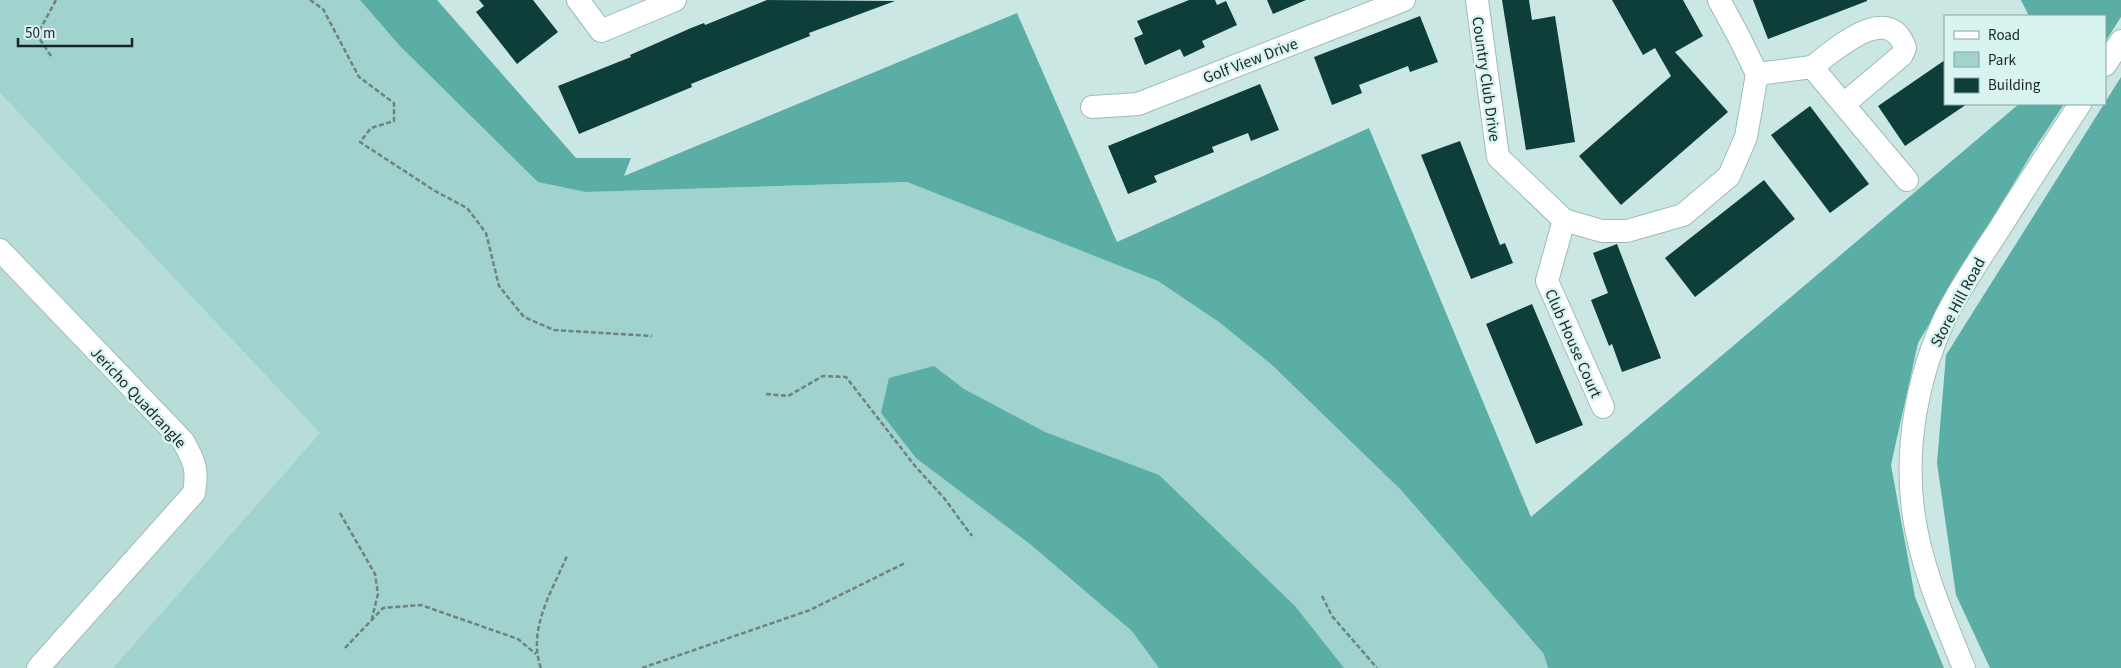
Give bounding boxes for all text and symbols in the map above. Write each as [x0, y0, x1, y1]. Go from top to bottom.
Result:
scale bar [18, 15, 131, 47]
street label: Country Club Drive [1466, 15, 1506, 143]
legend [1944, 15, 2106, 105]
text: 50 m [25, 23, 55, 44]
text: Road [1988, 25, 2020, 46]
street label: Golf View Drive [1200, 33, 1301, 89]
text: Park [1988, 50, 2017, 71]
text: Building [1988, 75, 2041, 96]
street label: Store Hill Road [1925, 254, 1991, 351]
street label: Club House Court [1539, 285, 1607, 402]
street label: Jericho Quadrangle [85, 342, 191, 453]

